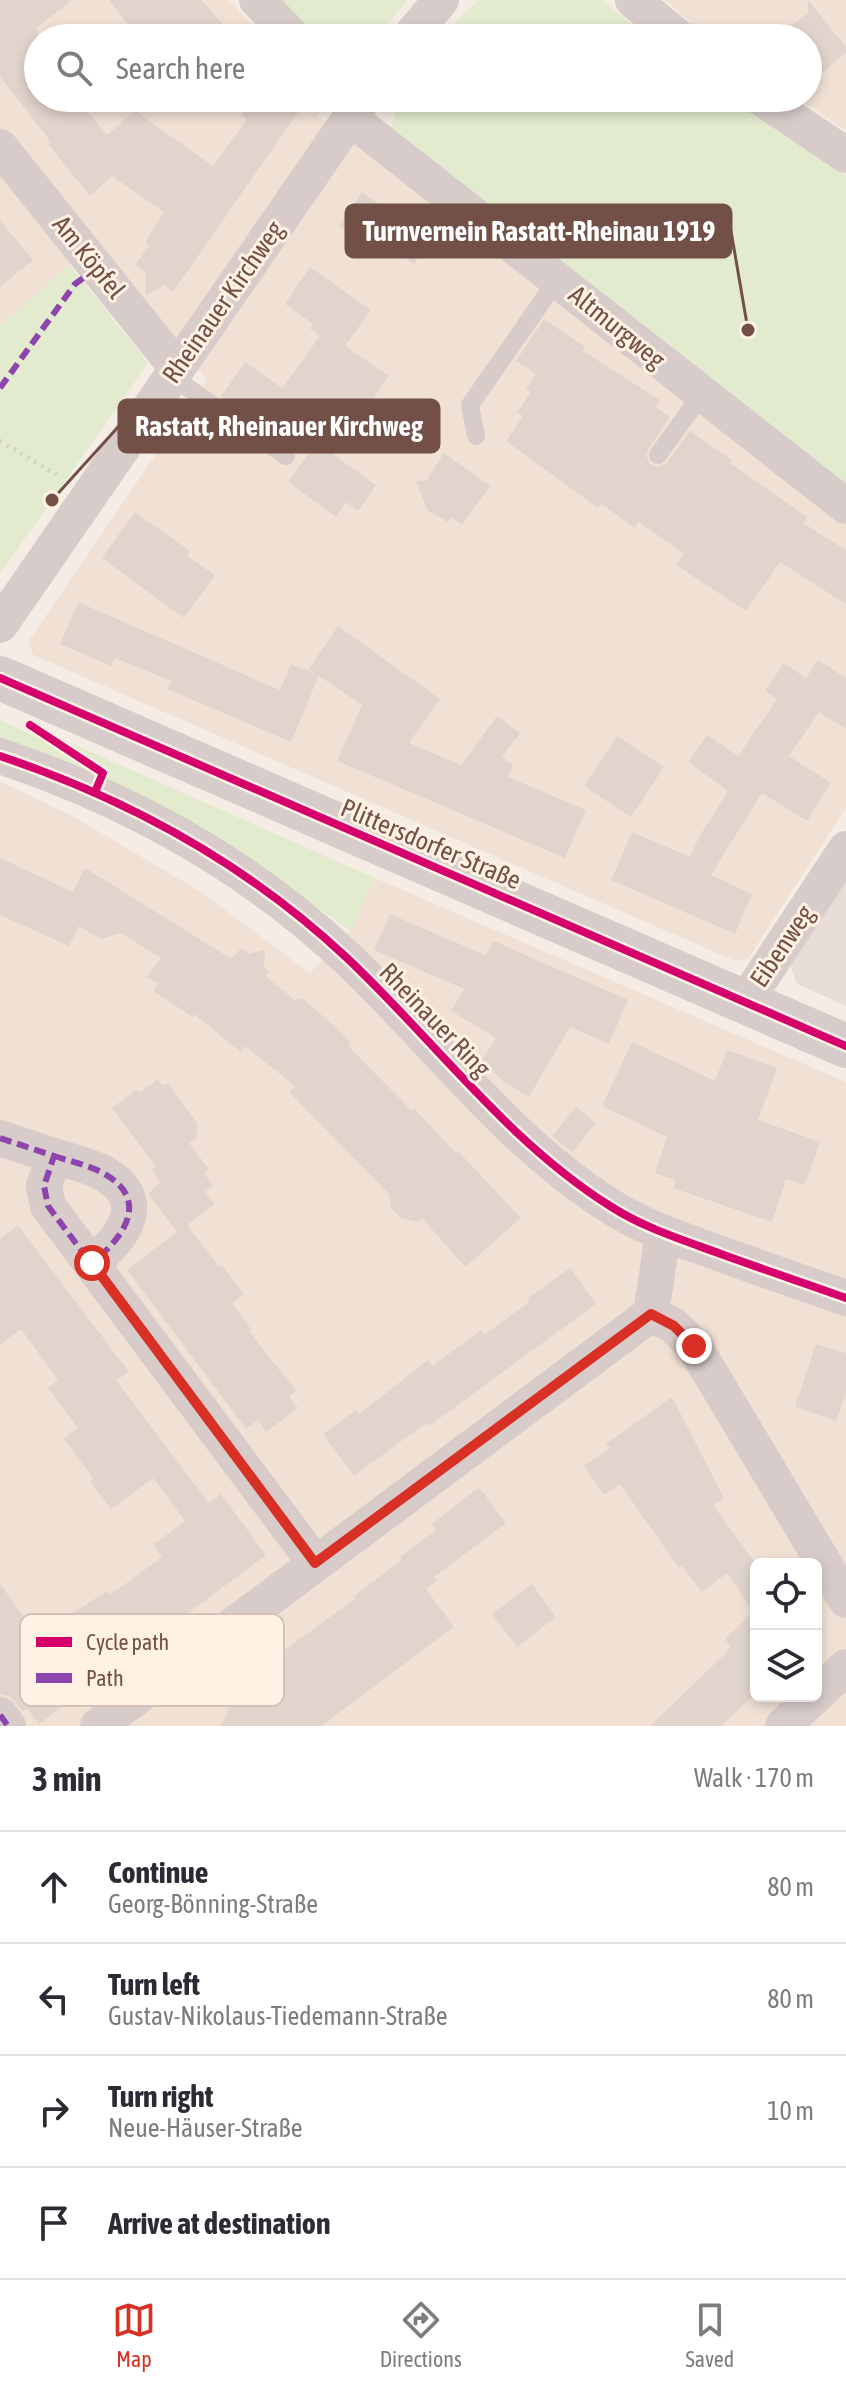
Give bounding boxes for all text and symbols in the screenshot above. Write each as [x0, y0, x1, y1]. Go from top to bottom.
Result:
search box [24, 24, 822, 112]
icon: search [52, 46, 96, 90]
text: Search here [116, 51, 245, 85]
callout: Turnvernein Rastatt-Rheinau 1919 [346, 205, 731, 257]
street label: Am Köpfel [47, 210, 131, 304]
street label: Rheinauer Kirchweg [156, 215, 290, 389]
text: Turnvernein Rastatt-Rheinau 1919 [362, 215, 716, 247]
street label: Altmurgweg [563, 279, 672, 375]
callout: Rastatt, Rheinauer Kirchweg [119, 400, 439, 452]
text: Rastatt, Rheinauer Kirchweg [135, 410, 424, 442]
street label: Plittersdorfer Straße [336, 793, 526, 895]
street label: Eibenweg [744, 899, 821, 993]
street label: Rheinauer Ring [373, 957, 497, 1084]
route start [74, 1245, 110, 1281]
route end [676, 1328, 712, 1364]
map controls [750, 1558, 822, 1702]
button: locate [750, 1558, 822, 1630]
legend [20, 1614, 284, 1706]
text: Cycle path [86, 1629, 169, 1655]
button: layers [750, 1630, 822, 1702]
text: Path [86, 1665, 124, 1691]
text: 3 min [32, 1759, 101, 1798]
text: Walk · 170 m [694, 1763, 814, 1793]
text: Continue [108, 1855, 208, 1889]
icon: ahead [32, 1865, 76, 1909]
text: 80 m [767, 1872, 814, 1902]
text: Georg-Bönning-Straße [108, 1889, 318, 1919]
text: Turn left [108, 1967, 200, 2001]
icon: left [32, 1977, 76, 2021]
text: 80 m [767, 1984, 814, 2014]
text: Gustav-Nikolaus-Tiedemann-Straße [108, 2001, 448, 2031]
text: Turn right [108, 2079, 214, 2113]
icon: right [32, 2089, 76, 2133]
text: 10 m [767, 2096, 814, 2126]
text: Neue-Häuser-Straße [108, 2113, 303, 2143]
icon: arrive [32, 2201, 76, 2245]
text: Arrive at destination [108, 2206, 330, 2240]
tab: Map [112, 2298, 156, 2372]
tab: Directions [380, 2298, 462, 2372]
tab: Saved [685, 2298, 734, 2372]

